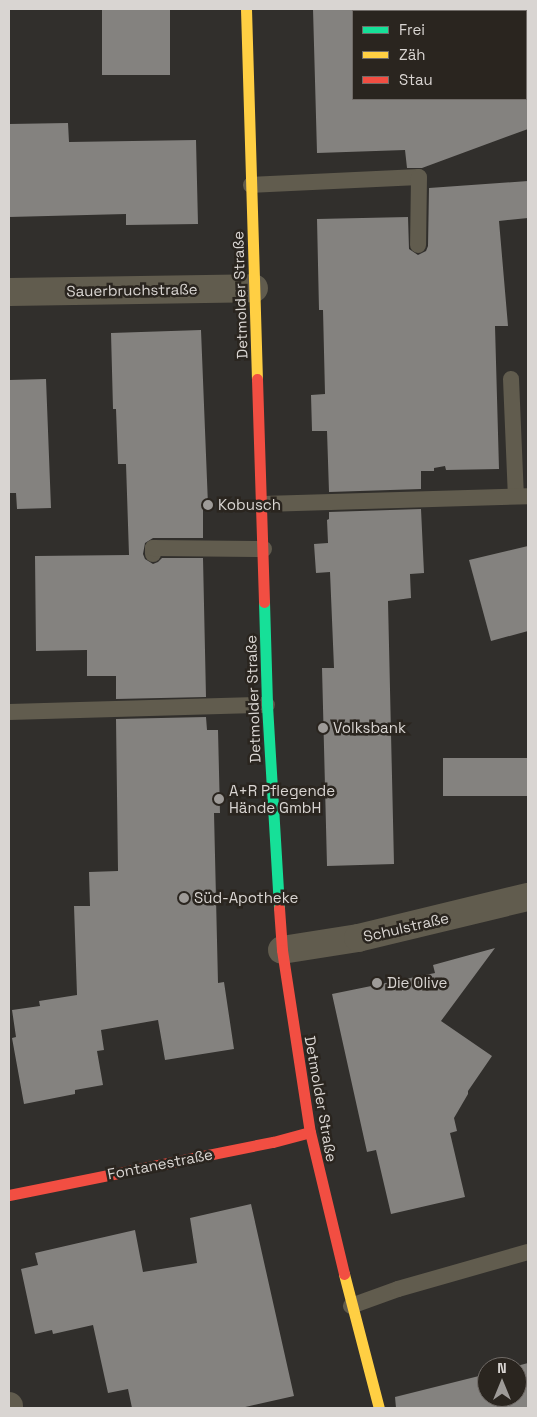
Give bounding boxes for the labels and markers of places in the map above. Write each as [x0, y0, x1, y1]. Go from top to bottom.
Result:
place label: Kobusch [218, 496, 281, 514]
marker: Kobusch [202, 499, 214, 511]
place label: Volksbank [333, 719, 406, 737]
marker: Volksbank [317, 722, 329, 734]
place label: A+R Pflegende Hände GmbH [229, 781, 335, 816]
marker: A+R Pflegende Hände GmbH [213, 793, 225, 805]
place label: Süd-Apotheke [194, 889, 298, 907]
marker: Süd-Apotheke [178, 892, 190, 904]
place label: Die Olive [387, 974, 447, 992]
marker: Die Olive [371, 977, 383, 989]

